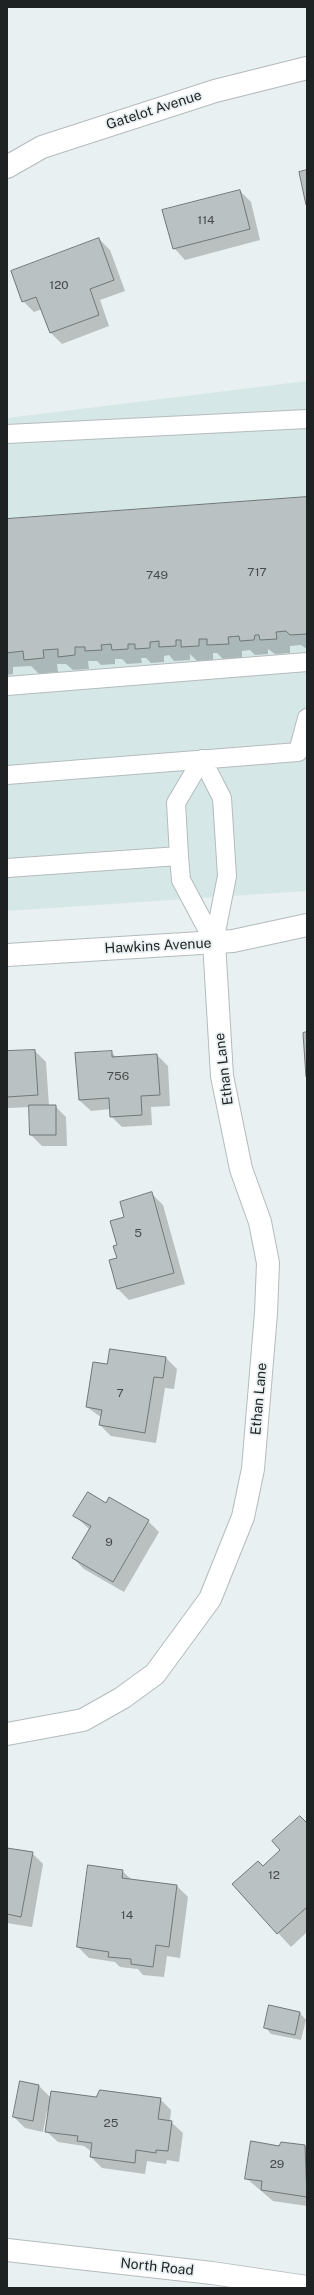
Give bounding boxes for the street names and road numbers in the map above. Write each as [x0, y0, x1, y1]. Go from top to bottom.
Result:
street label: Gatelot Avenue [104, 87, 204, 133]
street label: Hawkins Avenue [104, 935, 212, 957]
street label: Ethan Lane [211, 1032, 237, 1106]
street label: Ethan Lane [247, 1362, 271, 1436]
street label: North Road [119, 2255, 195, 2279]

